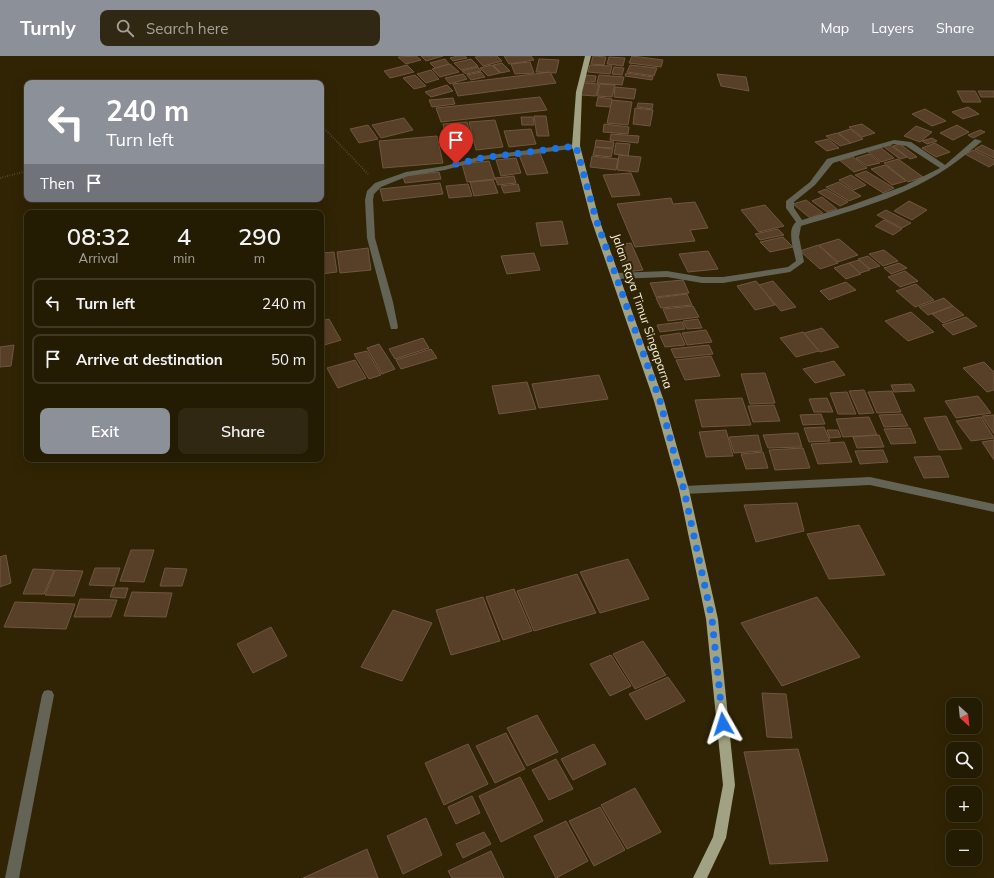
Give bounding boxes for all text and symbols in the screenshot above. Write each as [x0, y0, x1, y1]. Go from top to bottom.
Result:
search box [100, 10, 380, 46]
text: Turnly [20, 16, 76, 40]
icon: search [114, 17, 136, 39]
text: Search here [146, 19, 228, 38]
text: Map [820, 19, 849, 37]
text: Layers [871, 19, 914, 37]
text: Share [936, 19, 974, 37]
text: 240 m [106, 93, 189, 128]
icon: left [40, 96, 92, 148]
pin [439, 123, 473, 164]
text: Turn left [106, 128, 174, 151]
icon: arrive [445, 129, 467, 151]
icon: arrive [83, 172, 105, 194]
text: Then [40, 174, 75, 193]
text: 08:32 [67, 221, 130, 251]
text: 4 [177, 221, 191, 251]
text: 290 [238, 221, 281, 251]
street label: Jalan Raya Timur Singaparna [609, 231, 676, 390]
text: Arrival [79, 250, 118, 266]
text: min [173, 250, 195, 266]
text: m [254, 250, 265, 266]
icon: left [42, 292, 64, 314]
text: Turn left [76, 294, 135, 313]
text: 240 m [262, 294, 306, 313]
icon: arrive [42, 348, 64, 370]
text: Arrive at destination [76, 350, 223, 369]
text: 50 m [271, 350, 306, 369]
button: Exit [40, 408, 170, 454]
button: Share [178, 408, 308, 454]
north arrow [946, 698, 982, 734]
map controls [946, 698, 982, 866]
position arrow [702, 703, 744, 745]
button: search [946, 742, 982, 778]
button: + [946, 786, 982, 822]
button: − [946, 830, 982, 866]

